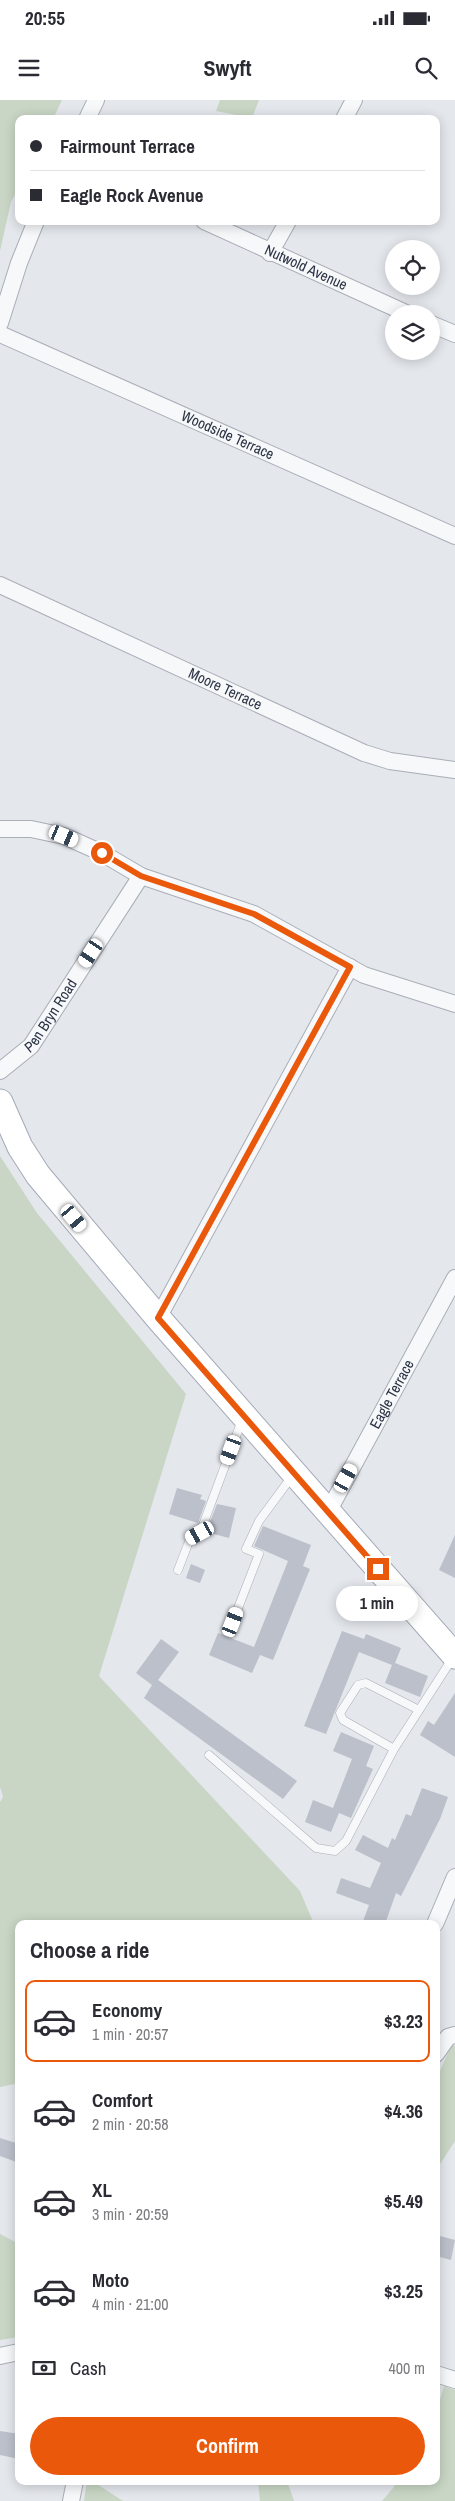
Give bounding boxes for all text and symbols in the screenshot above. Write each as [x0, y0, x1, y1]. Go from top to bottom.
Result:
text: 20:55 [25, 5, 65, 31]
text: Swyft [203, 53, 252, 83]
icon: menu [15, 54, 43, 82]
icon: search [412, 54, 440, 82]
text: Fairmount Terrace [60, 133, 195, 159]
text: Eagle Rock Avenue [60, 182, 203, 208]
street label: Nutwold Avenue [261, 239, 351, 295]
map controls [385, 240, 440, 360]
button: locate [385, 240, 440, 295]
button: layers [385, 305, 440, 360]
street label: Woodside Terrace [178, 405, 278, 464]
street label: Moore Terrace [185, 662, 266, 715]
car [47, 823, 80, 849]
route start [91, 842, 113, 864]
car [76, 936, 105, 970]
street label: Pen Bryn Road [20, 975, 82, 1057]
car [58, 1202, 89, 1234]
street label: Eagle Terrace [364, 1356, 419, 1432]
car [218, 1433, 243, 1467]
car [332, 1461, 359, 1495]
car [183, 1519, 216, 1547]
route end [367, 1558, 389, 1580]
callout: 1 min [337, 1586, 419, 1622]
text: 1 min [360, 1592, 394, 1614]
car [220, 1605, 245, 1639]
text: Choose a ride [30, 1935, 149, 1965]
text: Economy [92, 1997, 162, 2023]
icon: car [32, 1999, 77, 2044]
text: $3.23 [384, 2008, 423, 2034]
text: 1 min · 20:57 [92, 2023, 169, 2045]
text: Comfort [92, 2087, 153, 2113]
icon: car [32, 2089, 77, 2134]
text: $4.36 [384, 2098, 423, 2124]
text: 2 min · 20:58 [92, 2113, 169, 2135]
text: XL [92, 2177, 112, 2203]
icon: car [32, 2179, 77, 2224]
text: $5.49 [384, 2188, 423, 2214]
text: 3 min · 20:59 [92, 2203, 169, 2225]
text: Moto [92, 2267, 129, 2293]
icon: car [32, 2269, 77, 2314]
text: $3.25 [384, 2278, 423, 2304]
text: 4 min · 21:00 [92, 2293, 169, 2315]
icon: cash [30, 2354, 58, 2382]
text: Cash [70, 2355, 106, 2381]
text: 400 m [389, 2357, 425, 2379]
button: Confirm [30, 2417, 425, 2475]

